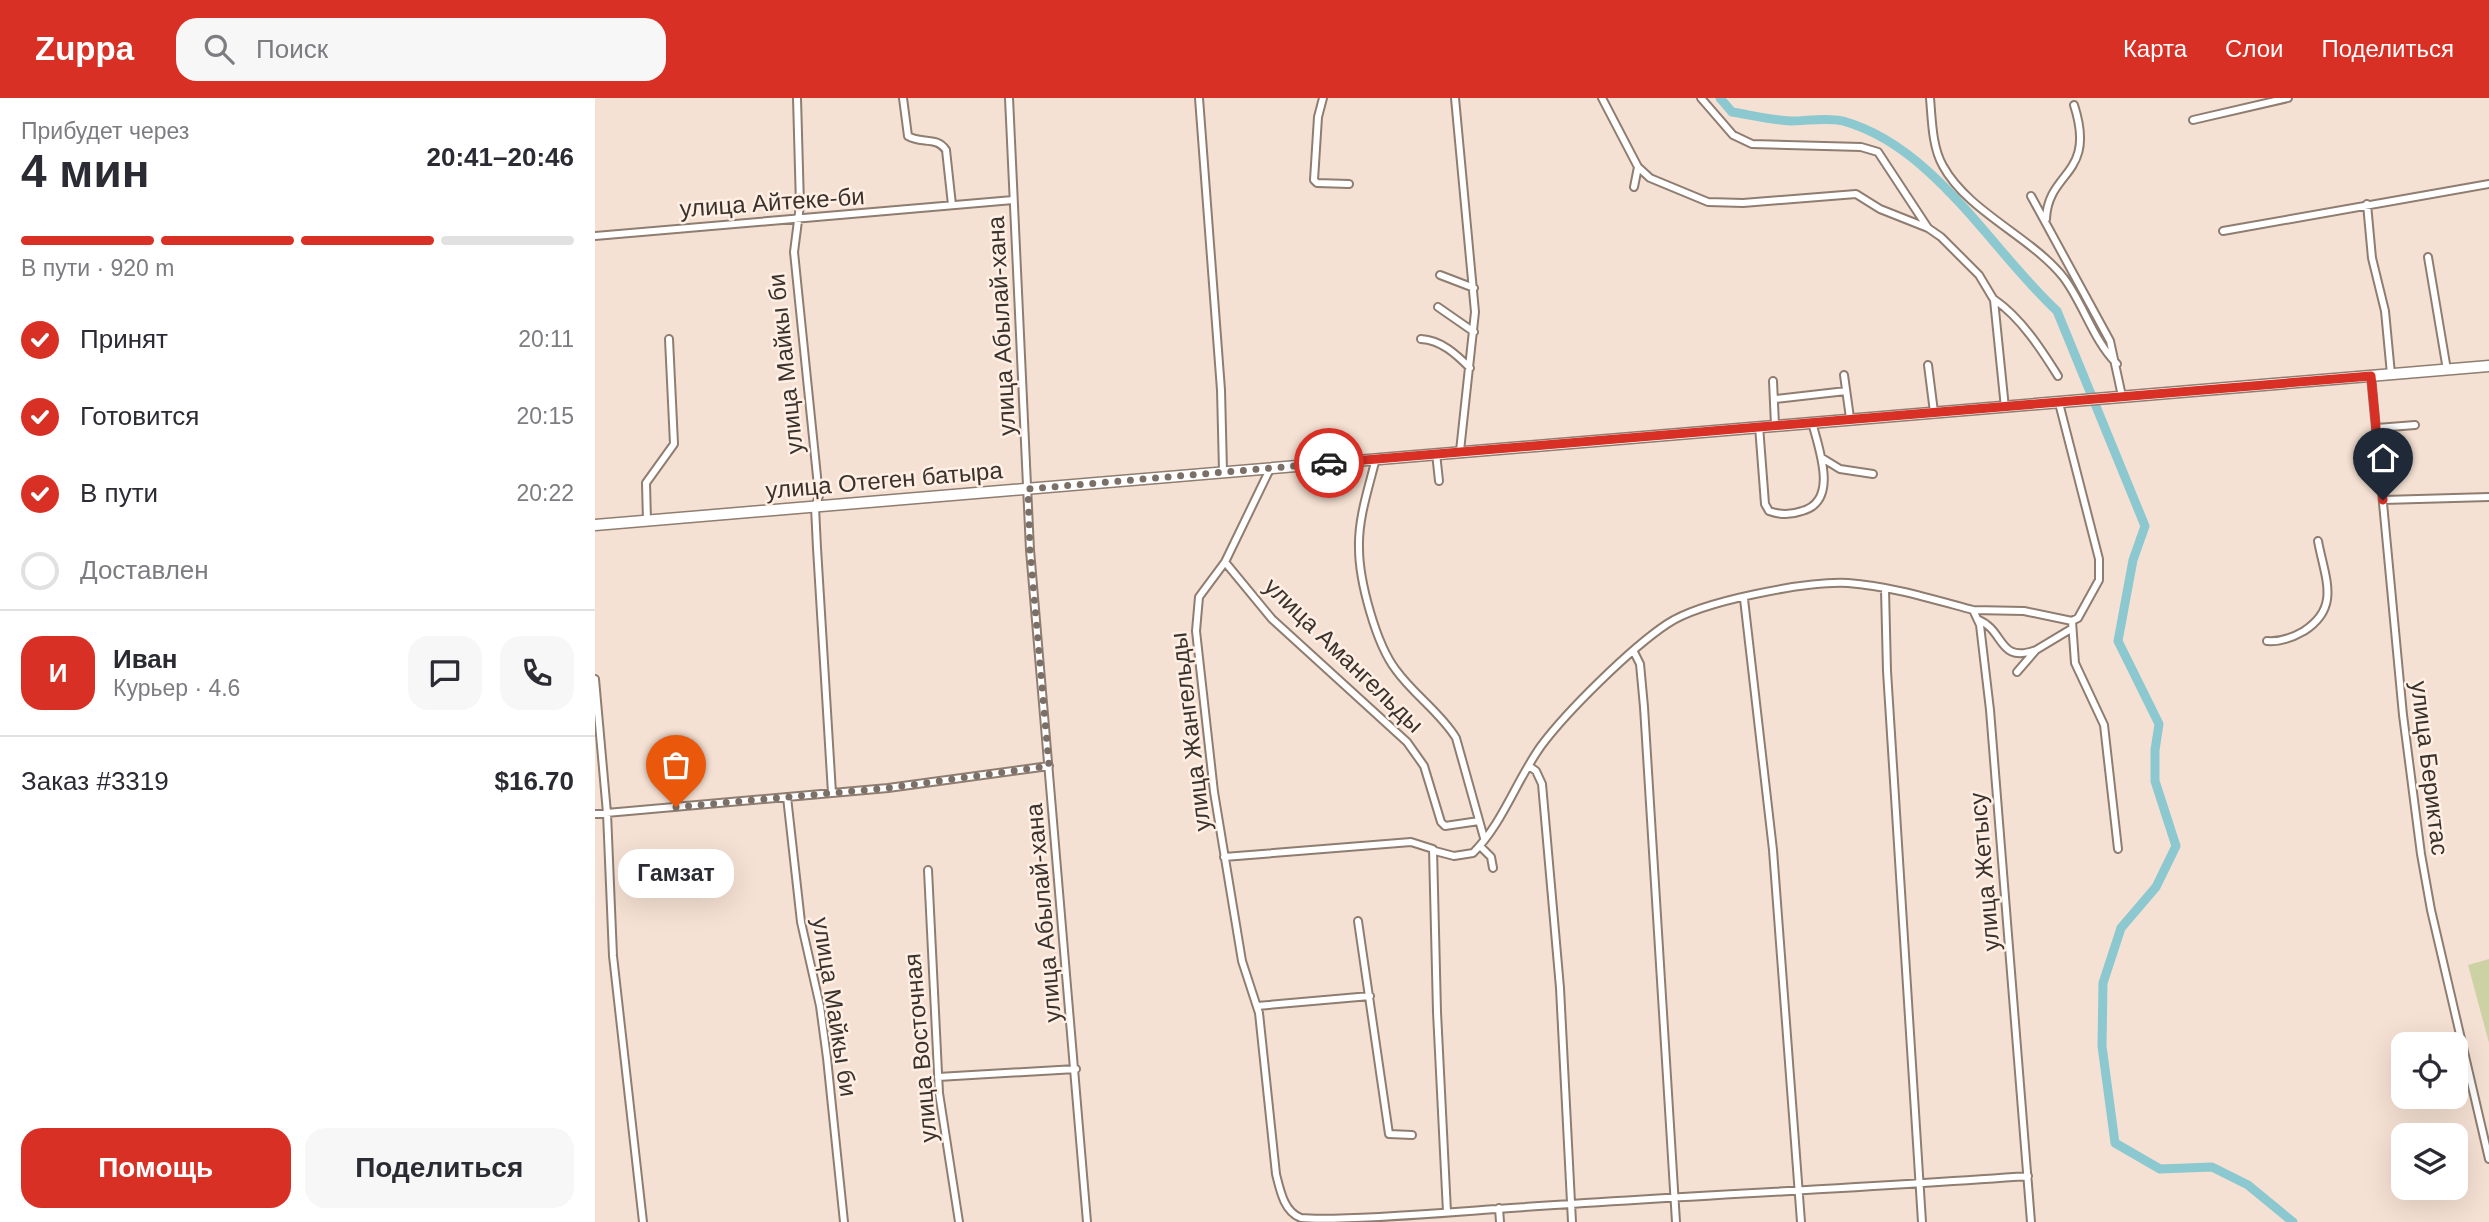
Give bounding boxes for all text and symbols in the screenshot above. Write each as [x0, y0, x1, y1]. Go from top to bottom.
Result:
search box [176, 18, 666, 81]
text: Zuppa [35, 30, 134, 67]
icon: search [200, 30, 238, 68]
text: Поиск [256, 34, 328, 64]
text: Карта [2123, 35, 2187, 62]
text: Слои [2225, 35, 2283, 62]
text: Поделиться [2321, 35, 2454, 62]
text: Прибудет через [21, 118, 189, 144]
text: 20:41–20:46 [427, 142, 574, 172]
text: 4 мин [21, 145, 149, 197]
street label: улица Айтеке-би [679, 182, 865, 222]
street label: улица Абылай-хана [982, 215, 1020, 437]
text: В пути · 920 m [21, 255, 174, 281]
street label: улица Майкы би [762, 272, 808, 456]
icon: check [21, 321, 59, 359]
text: Принят [80, 324, 168, 354]
text: 20:11 [518, 326, 574, 352]
icon: check [21, 398, 59, 436]
text: Готовится [80, 401, 199, 431]
text: 20:15 [516, 403, 574, 429]
courier [1294, 428, 1364, 498]
pin [2353, 428, 2413, 500]
icon: home [2364, 439, 2402, 477]
icon: car [1310, 444, 1348, 482]
street label: улица Отеген батыра [764, 456, 1004, 504]
icon: check [21, 475, 59, 513]
text: В пути [80, 478, 158, 508]
text: 20:22 [516, 480, 574, 506]
text: Доставлен [80, 555, 209, 585]
street label: улица Амангельды [1259, 572, 1429, 738]
street label: улица Жангельды [1164, 631, 1216, 833]
button: chat [408, 636, 482, 710]
button: phone [500, 636, 574, 710]
text: Иван [113, 644, 178, 674]
text: И [49, 658, 67, 688]
text: Курьер · 4.6 [113, 675, 240, 701]
street label: улица Бериктас [2406, 679, 2454, 857]
pin [646, 735, 706, 807]
icon: bag [657, 746, 695, 784]
text: Заказ #3319 [21, 766, 169, 796]
text: $16.70 [494, 766, 574, 796]
street label: улица Жетысу [1964, 791, 2004, 953]
street label: улица Абылай-хана [1020, 802, 1066, 1024]
callout: Гамзат [618, 849, 734, 898]
text: Гамзат [637, 860, 715, 886]
street label: улица Майкы би [807, 915, 863, 1099]
street label: улица Восточная [898, 952, 942, 1144]
map controls [2391, 1032, 2468, 1200]
button: locate [2391, 1032, 2468, 1109]
button: layers [2391, 1123, 2468, 1200]
button: Помощь [21, 1128, 291, 1208]
button: Поделиться [305, 1128, 574, 1208]

